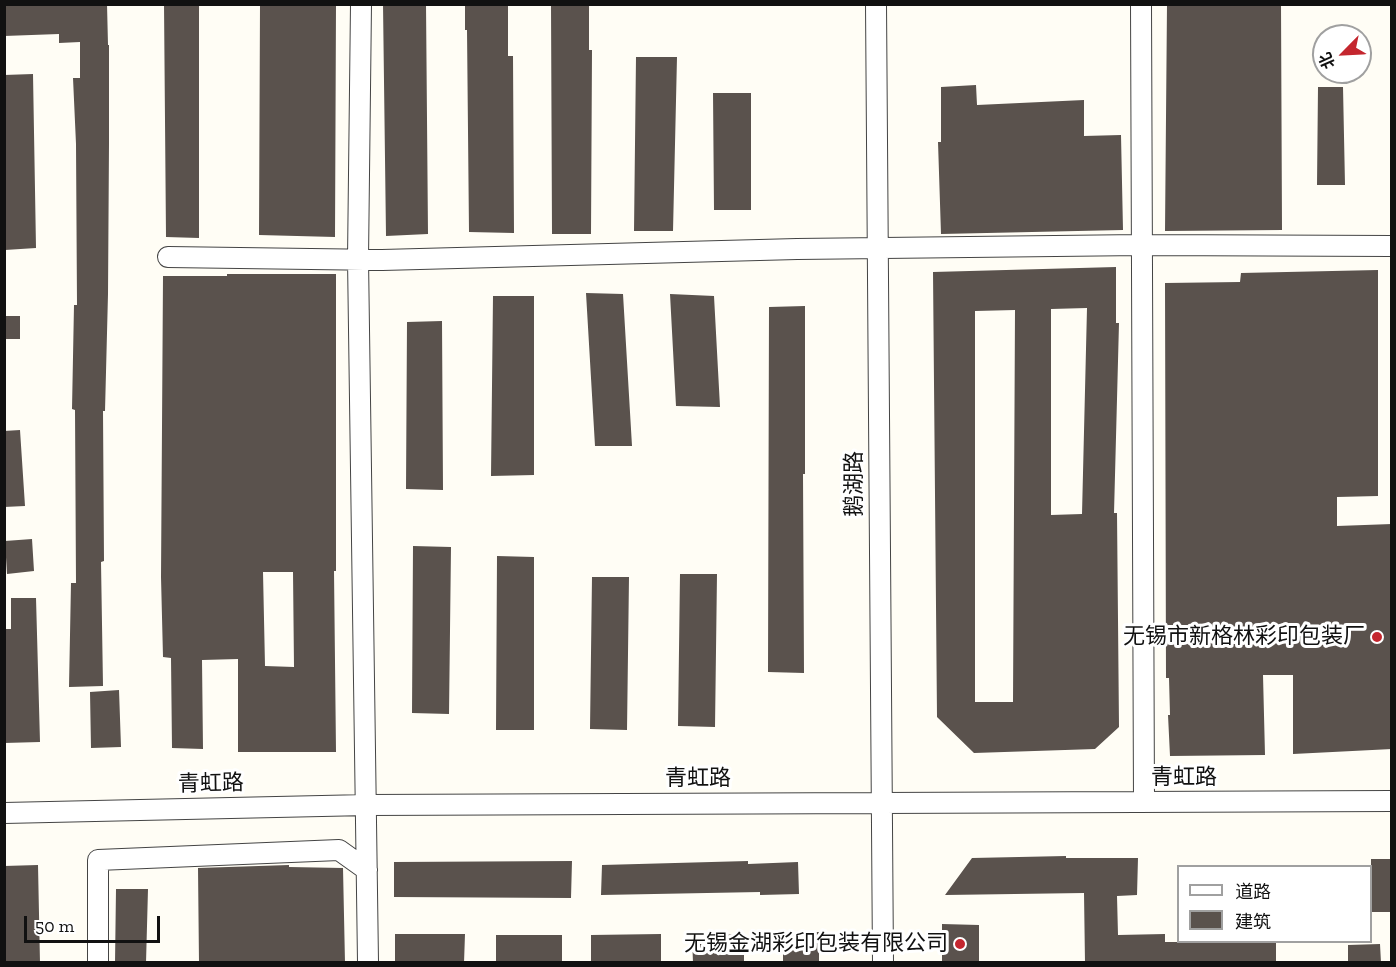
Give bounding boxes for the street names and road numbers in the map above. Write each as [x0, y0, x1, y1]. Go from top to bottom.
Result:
street label: 鹅湖路 [842, 451, 868, 517]
street label: 青虹路 [1151, 765, 1217, 791]
street label: 青虹路 [665, 766, 731, 792]
street label: 青虹路 [178, 770, 244, 798]

